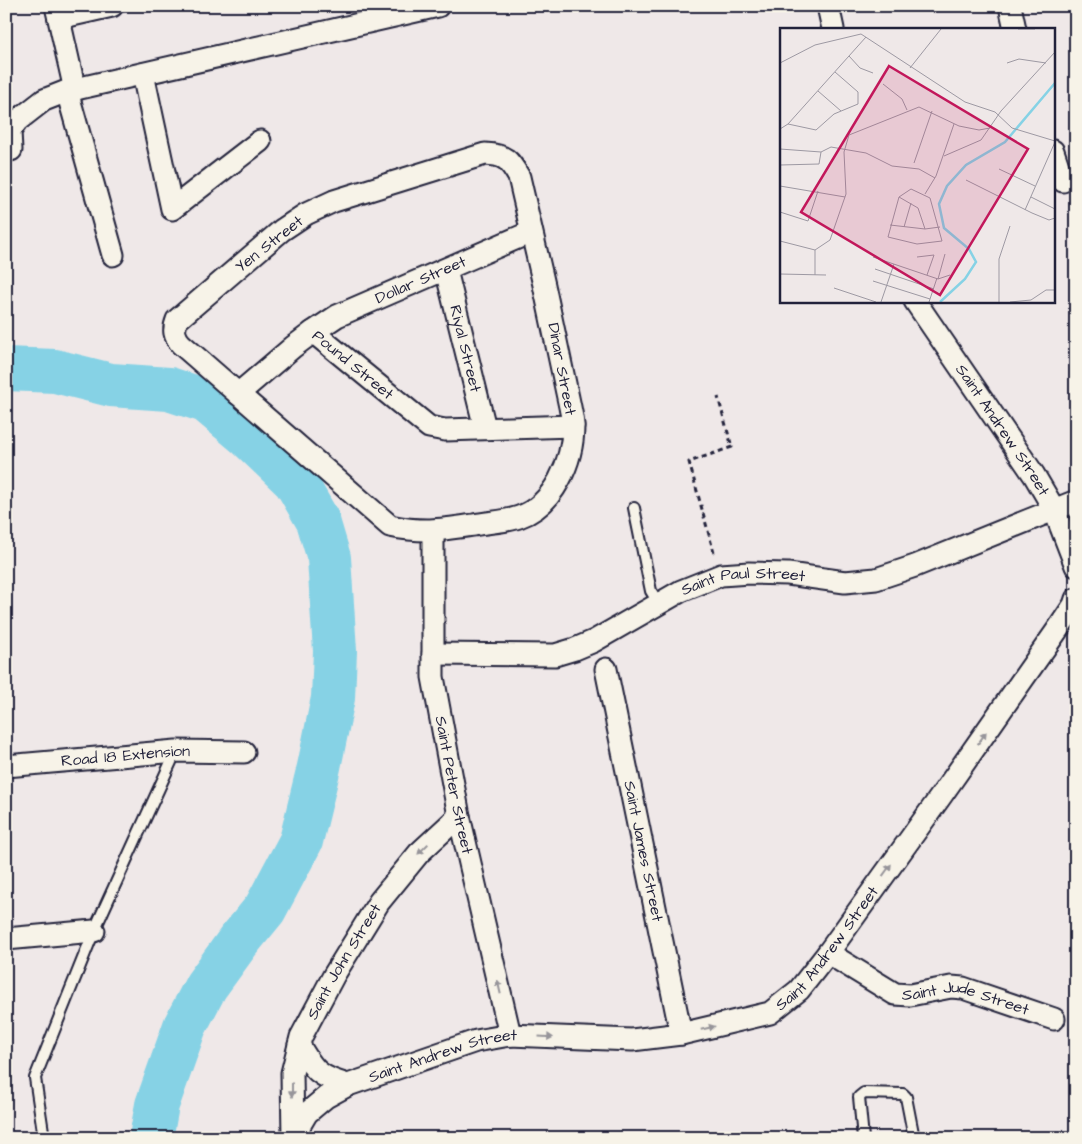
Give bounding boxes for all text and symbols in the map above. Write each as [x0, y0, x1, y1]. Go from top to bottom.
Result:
inset map [780, 28, 1054, 302]
street label: Yen Street [230, 210, 308, 278]
street label: Dollar Street [372, 250, 470, 309]
street label: Riyal Street [444, 303, 487, 395]
street label: Dinar Street [542, 321, 582, 418]
street label: Pound Street [308, 325, 399, 405]
street label: Saint Andrew Street [950, 360, 1055, 500]
street label: Saint Paul Street [678, 562, 807, 601]
street label: Saint Peter Street [430, 714, 479, 857]
one-way arrow [977, 731, 987, 745]
street label: Road 18 Extension [60, 740, 190, 772]
street label: Saint James Street [618, 779, 669, 924]
one-way arrow [417, 843, 429, 855]
one-way arrow [882, 864, 893, 877]
street label: Saint Andrew Street [771, 881, 884, 1016]
street label: Saint John Street [301, 899, 387, 1023]
street label: Saint Jude Street [901, 976, 1032, 1021]
one-way arrow [495, 980, 503, 995]
street label: Saint Andrew Street [366, 1024, 518, 1088]
one-way arrow [700, 1024, 715, 1032]
one-way arrow [539, 1033, 555, 1041]
one-way arrow [288, 1082, 296, 1098]

